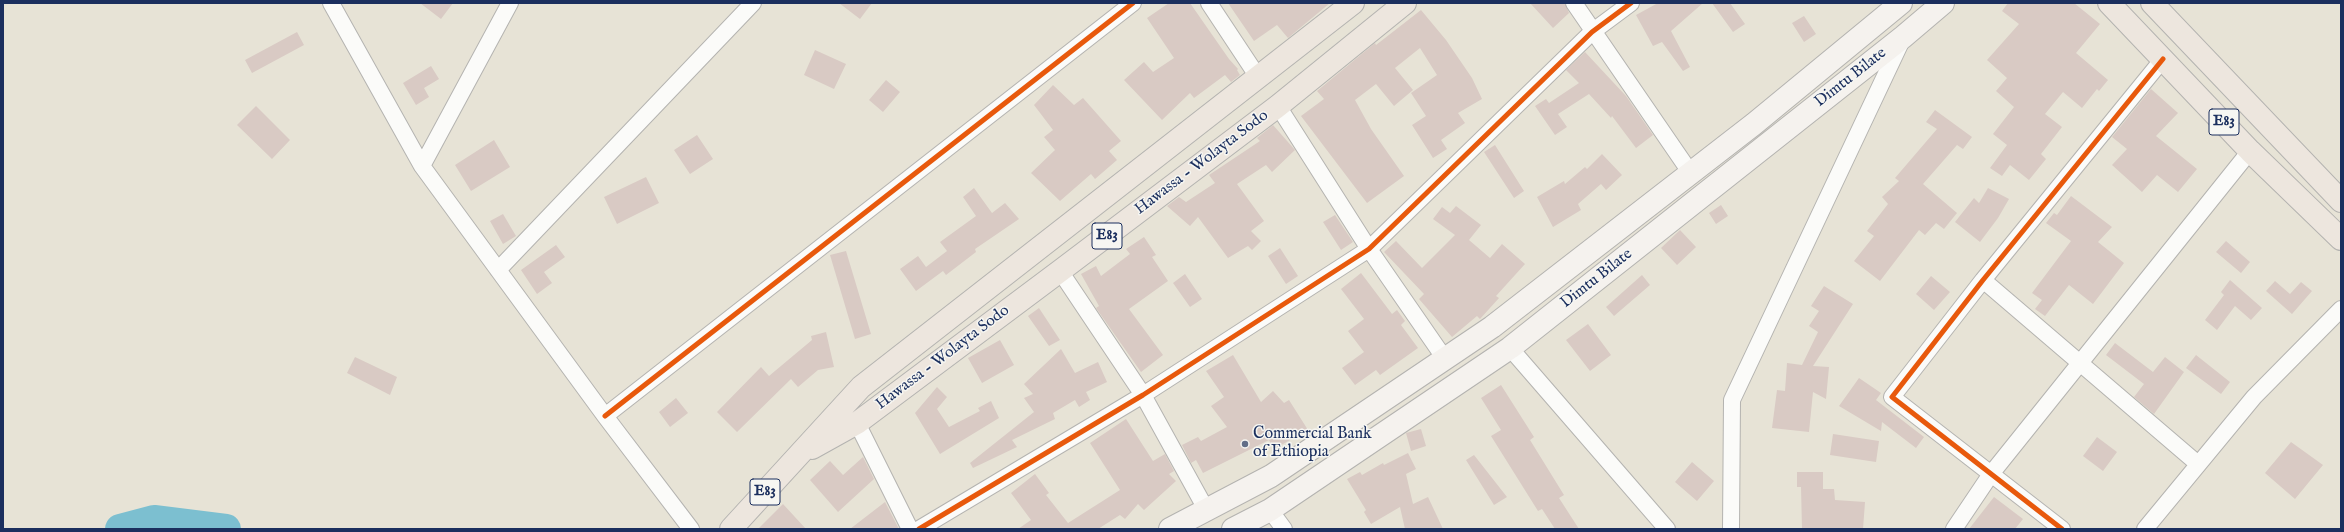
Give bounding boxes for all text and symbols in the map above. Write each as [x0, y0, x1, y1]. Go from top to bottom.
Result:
street label: Dimtu Bilate [1811, 44, 1891, 112]
street label: Hawassa - Wolayta Sodo [1131, 106, 1273, 220]
road number: E83 [2209, 109, 2239, 135]
road number: E83 [1092, 223, 1122, 249]
street label: Dimtu Bilate [1557, 245, 1637, 313]
street label: Hawassa - Wolayta Sodo [872, 301, 1014, 415]
place label: Commercial Bank of Ethiopia [1253, 425, 1371, 463]
marker: Commercial Bank of Ethiopia [1240, 439, 1250, 449]
road number: E83 [750, 479, 780, 505]

